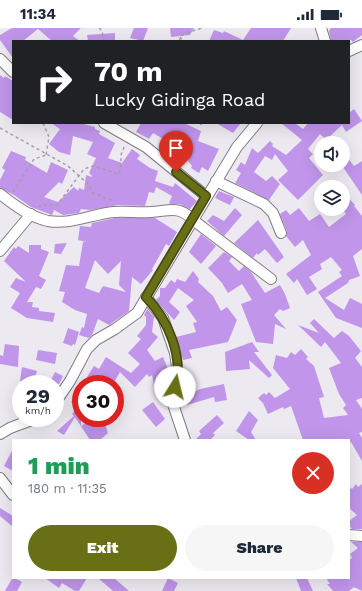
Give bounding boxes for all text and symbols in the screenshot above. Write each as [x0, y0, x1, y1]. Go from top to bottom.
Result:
text: 11:34 [20, 5, 56, 23]
text: 70 m [94, 55, 163, 88]
icon: right [28, 56, 80, 108]
text: Lucky Gidinga Road [94, 89, 265, 110]
pin [159, 131, 193, 172]
map controls [314, 136, 350, 216]
button: sound [314, 136, 350, 172]
icon: arrive [165, 137, 187, 159]
button: layers [314, 180, 350, 216]
position arrow [154, 366, 196, 408]
speed limit sign: 30 [72, 375, 124, 427]
text: 29 [26, 384, 50, 408]
text: km/h [25, 405, 51, 416]
text: 1 min [28, 452, 90, 480]
button: close [292, 452, 334, 494]
text: 180 m · 11:35 [28, 481, 107, 496]
button: Exit [28, 525, 177, 571]
button: Share [185, 525, 334, 571]

